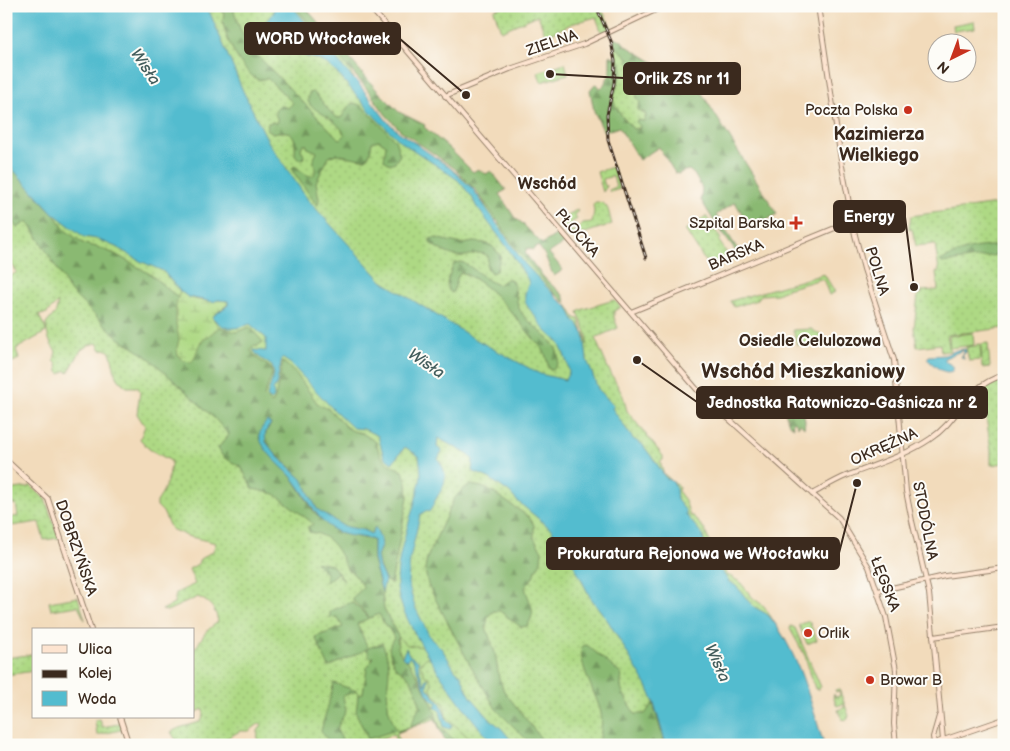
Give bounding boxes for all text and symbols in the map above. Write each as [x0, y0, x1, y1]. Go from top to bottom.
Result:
callout: WORD Włocławek [245, 23, 400, 54]
street label: ZIELNA [523, 25, 581, 61]
text: WORD Włocławek [256, 30, 391, 49]
north arrow [928, 32, 978, 82]
water label: Wisła [126, 45, 164, 89]
text: N [934, 57, 953, 77]
callout: Orlik ZS nr 11 [624, 63, 740, 94]
text: Orlik ZS nr 11 [634, 70, 730, 89]
place label: Poczta Polska [805, 101, 898, 120]
marker: Poczta Polska [902, 104, 914, 116]
district label: Kazimierza Wielkiego [833, 124, 925, 166]
district label: Wschód [518, 175, 576, 194]
callout: Energy [834, 201, 905, 232]
street label: PŁOCKA [551, 205, 604, 262]
text: Energy [844, 208, 895, 227]
place label: Szpital Barska [689, 214, 785, 233]
marker: Szpital Barska [789, 216, 803, 230]
street label: BARSKA [706, 235, 767, 275]
street label: POLNA [861, 244, 894, 298]
district label: Osiedle Celulozowa [739, 332, 881, 351]
water label: Wisła [404, 345, 448, 383]
district label: Wschód Mieszkaniowy [701, 360, 906, 384]
callout: Jednostka Ratowniczo-Gaśnicza nr 2 [697, 387, 987, 418]
text: Jednostka Ratowniczo-Gaśnicza nr 2 [707, 394, 978, 413]
street label: OKRĘŻNA [848, 423, 921, 470]
street label: STODÓLNA [908, 480, 942, 563]
street label: DOBRZYŃSKA [51, 497, 102, 599]
callout: Prokuratura Rejonowa we Włocławku [547, 538, 839, 569]
text: Prokuratura Rejonowa we Włocławku [557, 545, 829, 564]
street label: ŁĘGSKA [866, 554, 904, 615]
place label: Orlik [818, 624, 850, 643]
marker: Orlik [802, 627, 814, 639]
legend [32, 628, 195, 718]
text: Ulica [78, 640, 112, 659]
water label: Wisła [700, 641, 734, 685]
text: Kolej [78, 664, 112, 683]
place label: Browar B [880, 671, 942, 690]
marker: Browar B [864, 674, 876, 686]
text: Woda [78, 690, 116, 709]

